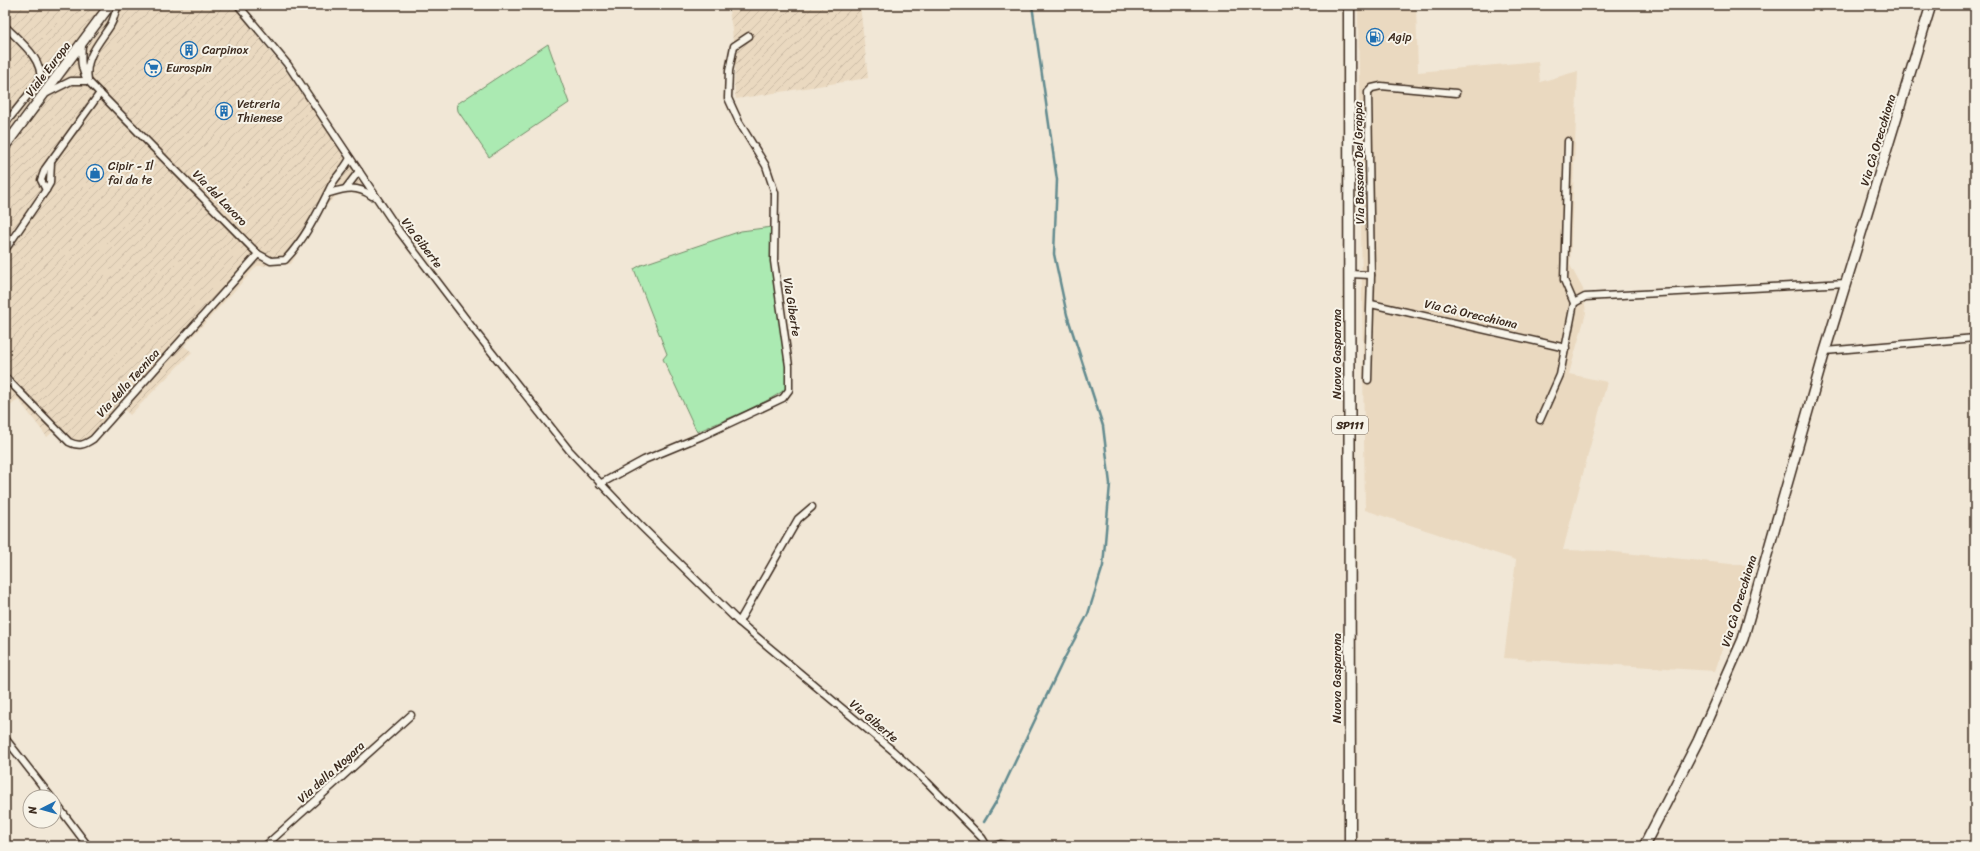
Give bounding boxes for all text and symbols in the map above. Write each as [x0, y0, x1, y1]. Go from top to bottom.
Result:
place label: Agip [1387, 26, 1412, 48]
fuel station icon: Agip [1365, 27, 1385, 47]
street label: Viale Europa [20, 36, 76, 102]
place label: Carpinox [202, 39, 250, 61]
building icon: Carpinox [179, 40, 199, 60]
place label: Eurospin [166, 57, 212, 79]
supermarket icon: Eurospin [143, 58, 163, 78]
street label: Via Cà Orecchiona [1854, 91, 1902, 189]
place label: Vetreria Thienese [237, 93, 283, 129]
street label: Via Bassano Del Grappa [1347, 100, 1371, 225]
building icon: Vetreria Thienese [214, 101, 234, 121]
place label: Cipir - Il fai da te [108, 155, 154, 191]
shop icon: Cipir - Il fai da te [85, 163, 105, 183]
street label: Via del Lavoro [187, 164, 253, 232]
street label: Via Giberte [395, 213, 449, 273]
street label: Via Giberte [777, 276, 807, 338]
street label: Via Cà Orecchiona [1422, 293, 1520, 335]
street label: Nuova Gasparona [1326, 309, 1348, 399]
street label: Via della Tecnica [91, 343, 165, 423]
road number: SP111 [1332, 416, 1368, 434]
street label: Via Cà Orecchiona [1715, 552, 1763, 650]
street label: Nuova Gasparona [1326, 633, 1348, 723]
street label: Via Giberte [844, 694, 904, 748]
street label: Via della Nogara [292, 735, 370, 809]
north arrow [22, 789, 62, 829]
text: N [23, 805, 43, 816]

